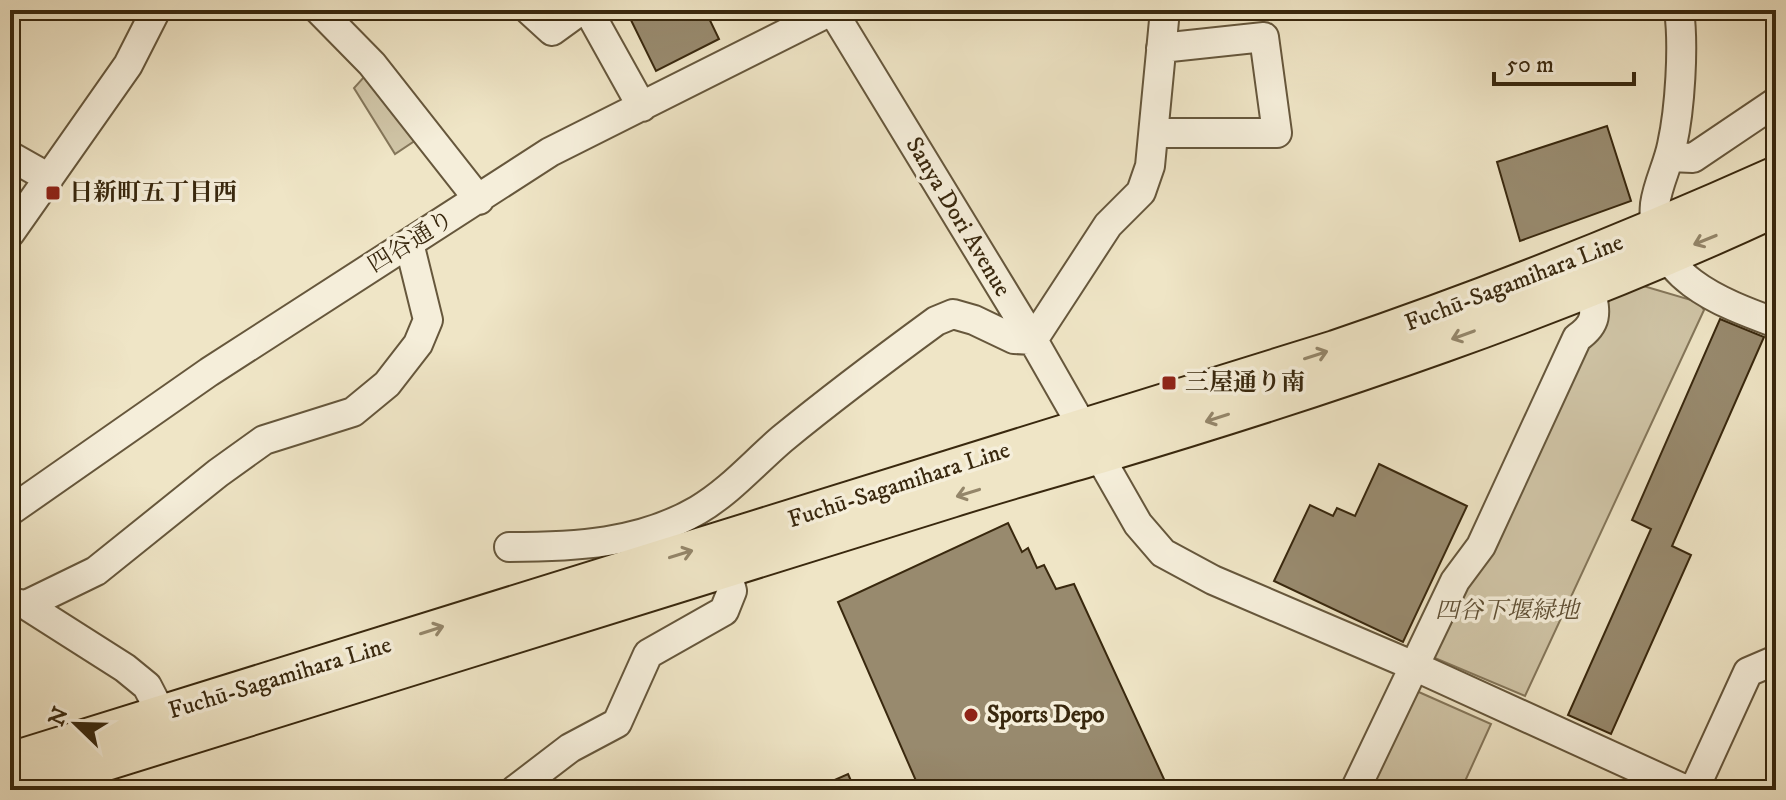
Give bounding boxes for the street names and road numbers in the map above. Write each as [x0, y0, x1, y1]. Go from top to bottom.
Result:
street label: Sanya Dori Avenue [899, 132, 1017, 302]
street label: 四谷通り [362, 204, 460, 280]
street label: Fuchū-Sagamihara Line [1401, 227, 1628, 338]
street label: Fuchū-Sagamihara Line [784, 435, 1014, 535]
street label: Fuchū-Sagamihara Line [165, 630, 395, 726]

